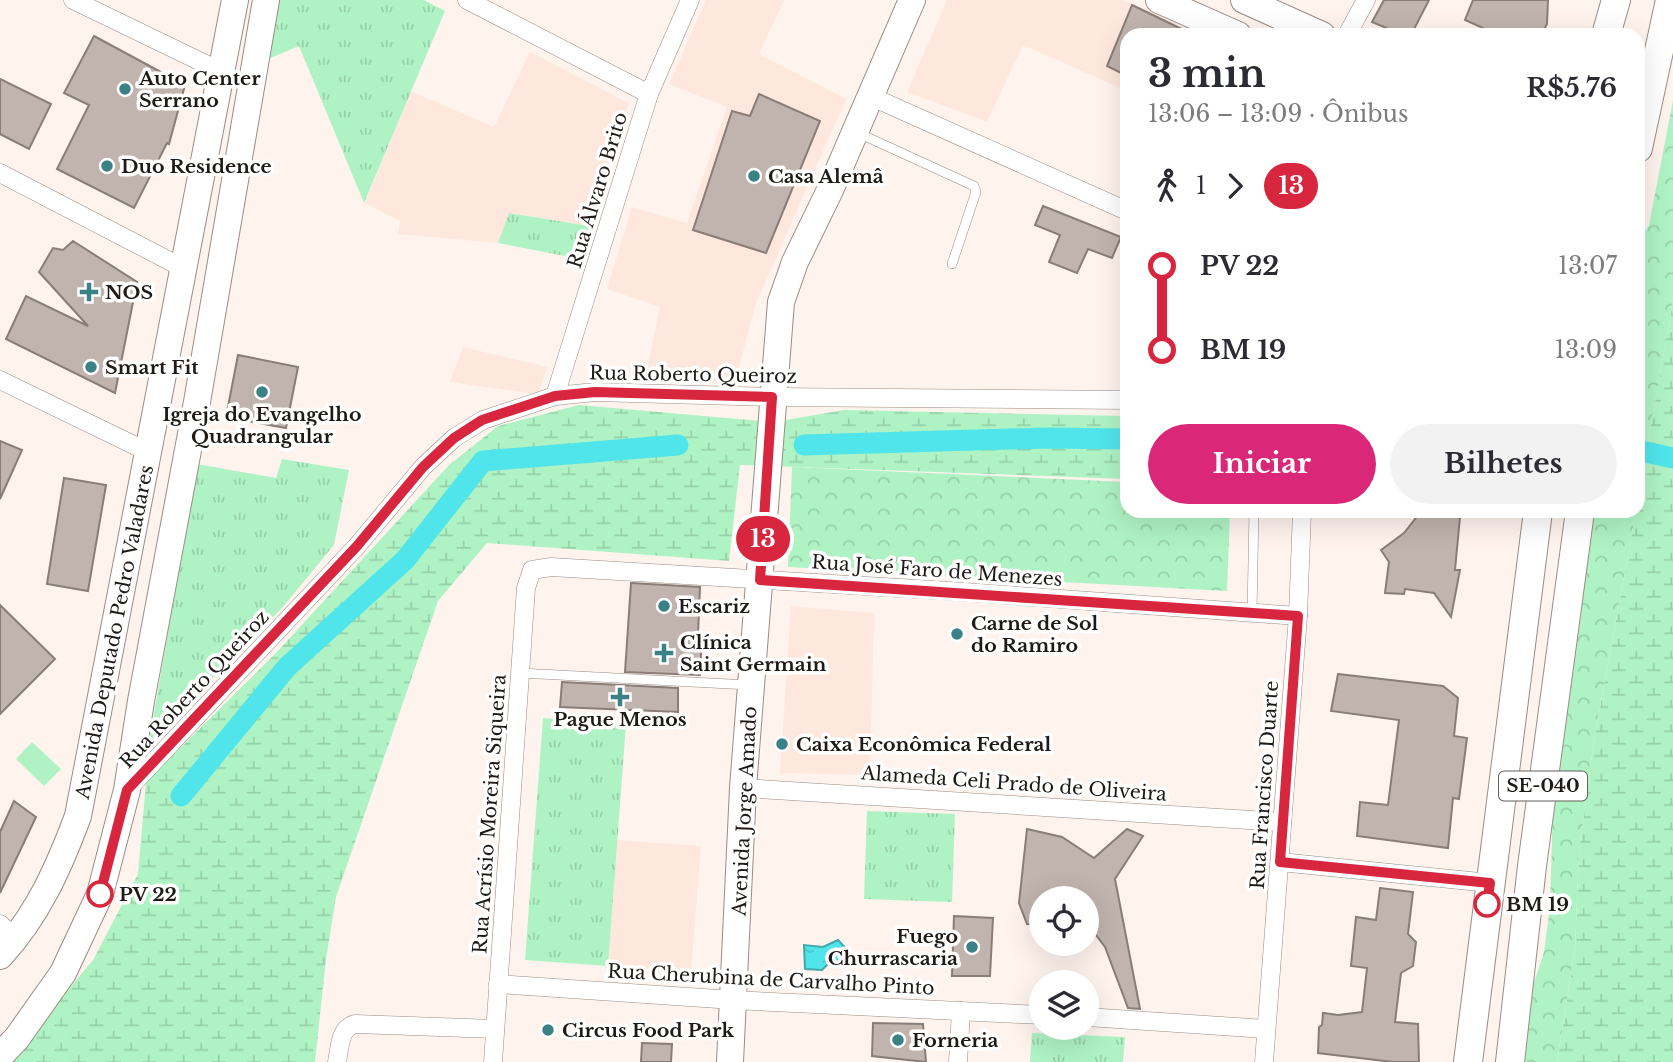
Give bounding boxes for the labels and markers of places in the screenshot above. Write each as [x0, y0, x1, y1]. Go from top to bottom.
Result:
place label: Auto Center Serrano [138, 67, 261, 112]
marker: Auto Center Serrano [117, 81, 133, 97]
place label: Duo Residence [121, 155, 272, 178]
marker: Duo Residence [99, 158, 115, 174]
place label: Casa Alemâ [768, 165, 884, 188]
marker: Casa Alemâ [746, 168, 762, 184]
place label: NOS [105, 281, 153, 304]
marker: NOS [79, 282, 99, 302]
place label: Smart Fit [105, 356, 199, 379]
marker: Smart Fit [83, 359, 99, 375]
marker: Igreja do Evangelho Quadrangular [254, 384, 270, 400]
place label: Igreja do Evangelho Quadrangular [163, 403, 361, 448]
place label: Escariz [678, 595, 750, 618]
marker: Escariz [656, 598, 672, 614]
place label: Carne de Sol do Ramiro [971, 612, 1098, 657]
marker: Carne de Sol do Ramiro [949, 626, 965, 642]
place label: Clínica Saint Germain [680, 631, 826, 676]
marker: Clínica Saint Germain [654, 643, 674, 663]
marker: Pague Menos [612, 689, 628, 705]
place label: Pague Menos [553, 708, 687, 731]
place label: Caixa Econômica Federal [796, 733, 1052, 756]
marker: Caixa Econômica Federal [774, 736, 790, 752]
marker: PV 22 [87, 881, 113, 907]
place label: PV 22 [119, 883, 177, 906]
marker: BM 19 [1474, 891, 1500, 917]
place label: BM 19 [1506, 893, 1569, 916]
place label: Fuego Churrascaria [828, 925, 958, 970]
marker: Fuego Churrascaria [964, 939, 980, 955]
place label: Circus Food Park [562, 1019, 734, 1042]
marker: Circus Food Park [540, 1022, 556, 1038]
place label: Forneria [912, 1029, 999, 1052]
marker: Forneria [890, 1032, 906, 1048]

